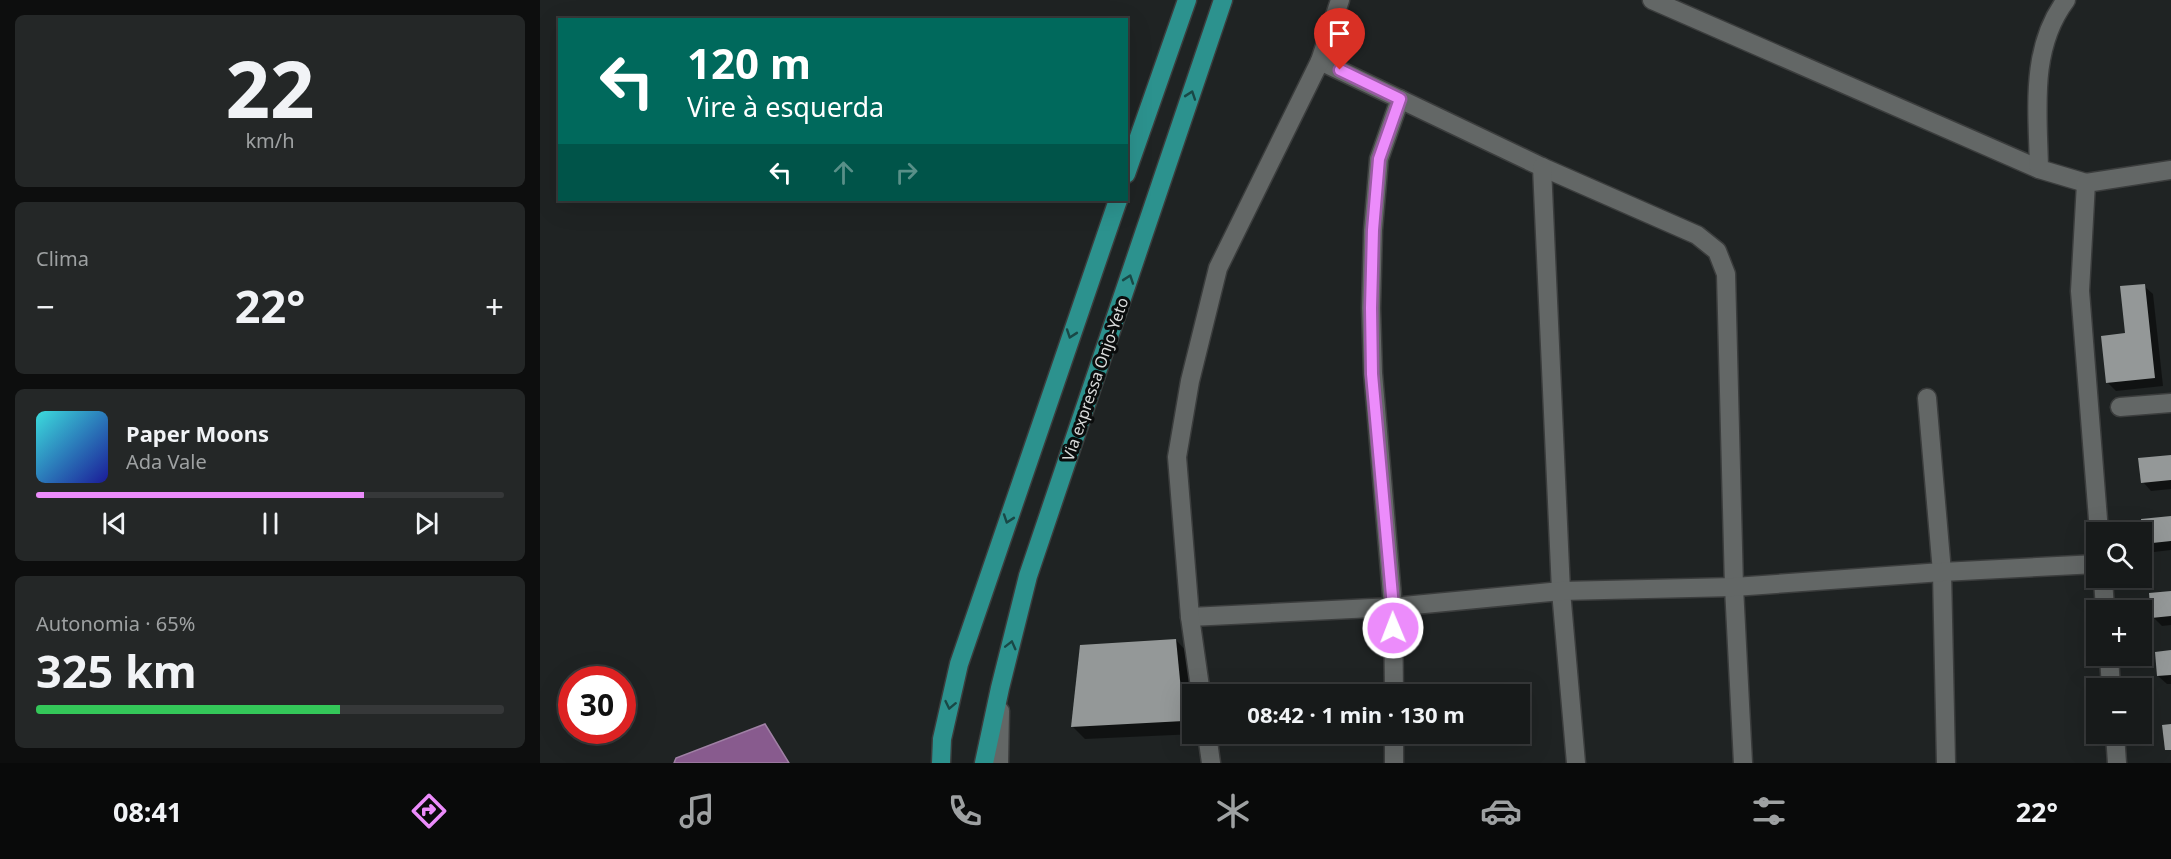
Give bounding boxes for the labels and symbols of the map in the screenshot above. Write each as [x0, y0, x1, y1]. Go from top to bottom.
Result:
pin [1314, 8, 1365, 70]
one-way arrow [1184, 90, 1196, 101]
one-way arrow [1121, 274, 1134, 285]
street label: Via expressa Onjo-Yeto [1057, 294, 1133, 464]
one-way arrow [1066, 328, 1079, 339]
one-way arrow [1002, 513, 1015, 524]
position arrow [1361, 596, 1425, 660]
one-way arrow [1003, 640, 1016, 650]
speed limit sign: 30 [558, 666, 636, 744]
one-way arrow [944, 699, 957, 709]

